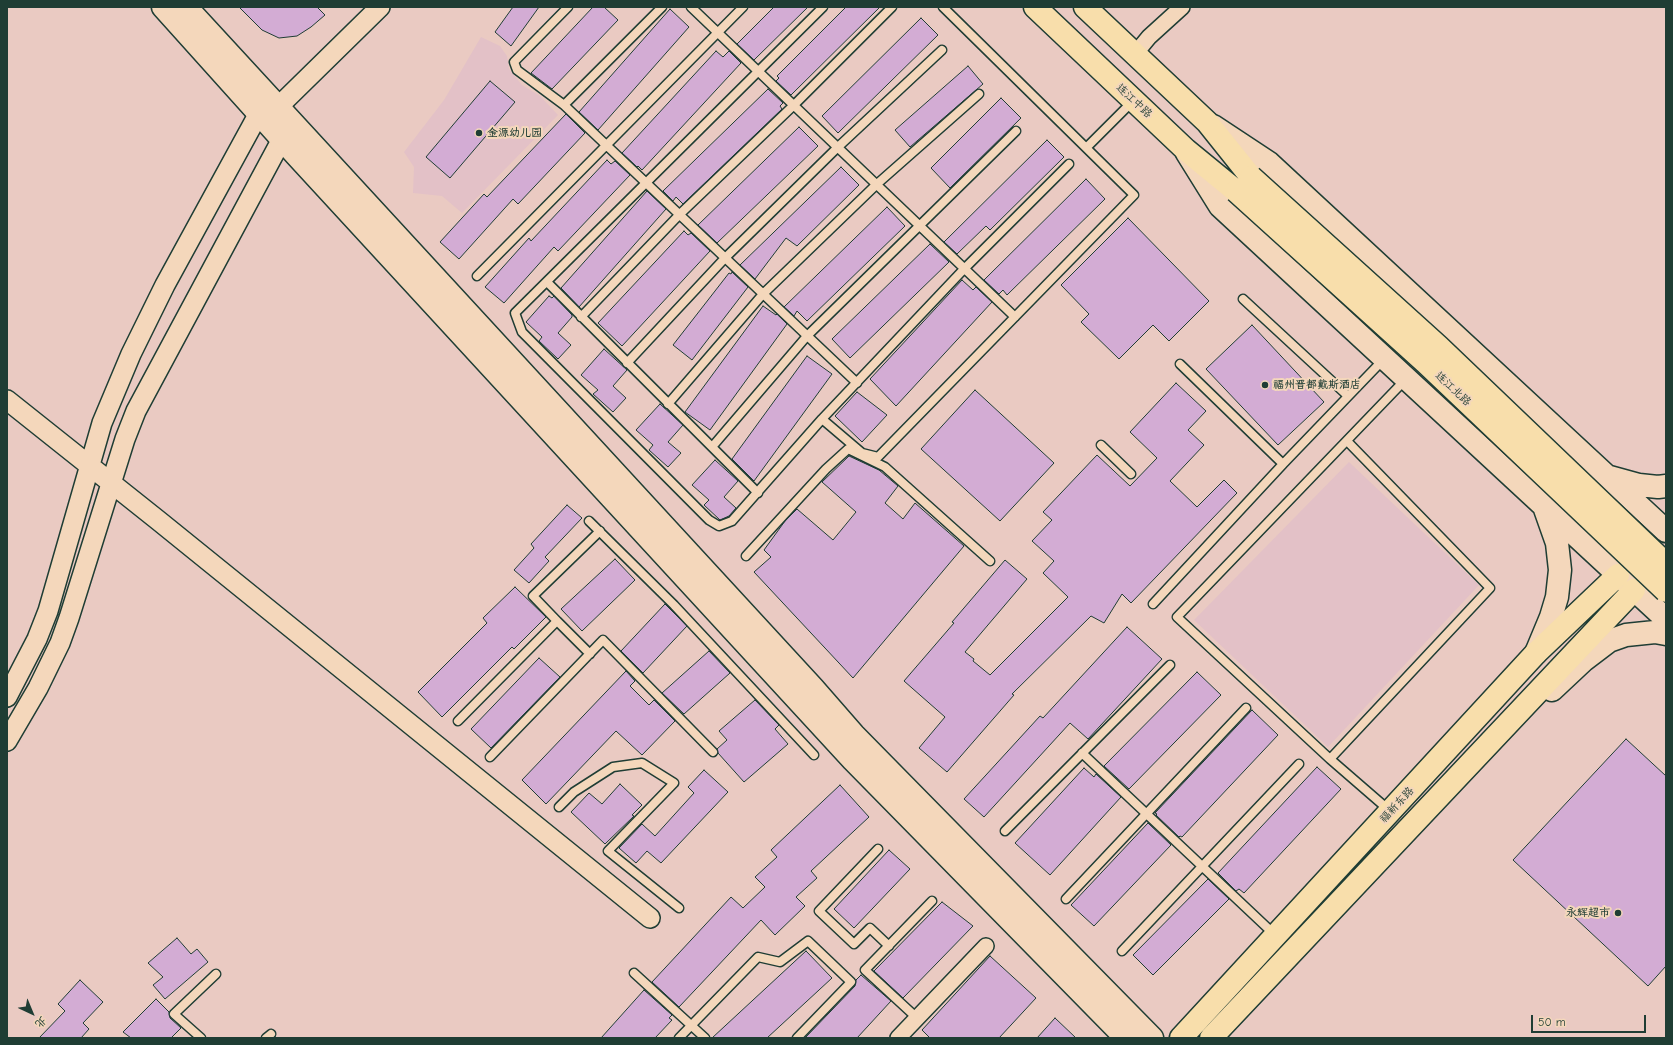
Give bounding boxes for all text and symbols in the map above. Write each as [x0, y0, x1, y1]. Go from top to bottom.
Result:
street label: 连江中路 [1113, 81, 1155, 121]
place label: 金源幼儿园 [487, 126, 542, 140]
marker: 金源幼儿园 [474, 128, 484, 138]
street label: 连江北路 [1432, 369, 1474, 409]
place label: 福州晋都戴斯酒店 [1273, 378, 1361, 392]
marker: 福州晋都戴斯酒店 [1260, 380, 1270, 390]
street label: 福新东路 [1377, 784, 1417, 826]
place label: 永辉超市 [1566, 906, 1610, 920]
marker: 永辉超市 [1613, 908, 1623, 918]
north arrow [12, 993, 52, 1033]
scale bar [1533, 1007, 1648, 1033]
text: 北 [32, 1013, 49, 1030]
text: 50 m [1538, 1015, 1566, 1029]

